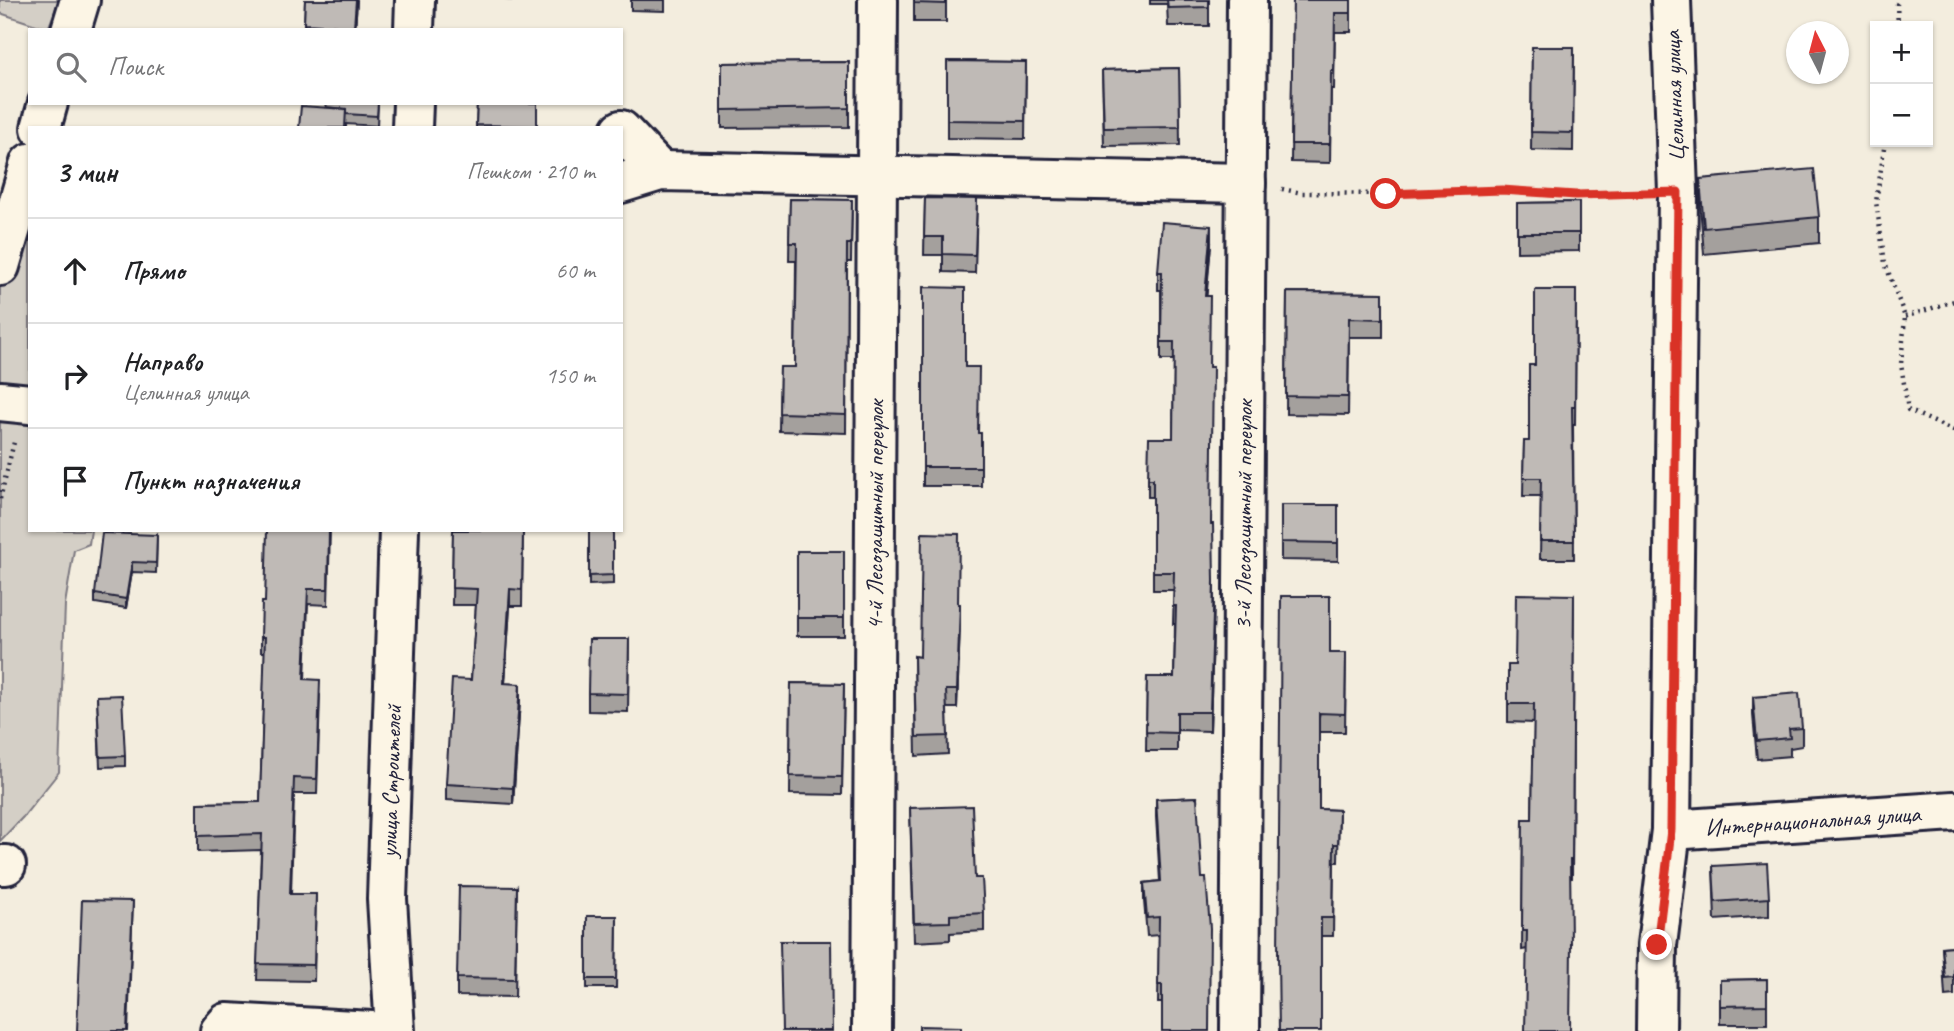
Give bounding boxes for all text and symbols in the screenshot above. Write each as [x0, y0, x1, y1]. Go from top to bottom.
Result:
north arrow [1786, 21, 1849, 84]
map controls [1870, 21, 1933, 147]
button: + [1870, 21, 1933, 84]
search box [28, 28, 623, 105]
street label: Целинная улица [1657, 28, 1691, 162]
icon: search [52, 48, 90, 86]
text: Поиск [108, 50, 163, 83]
button: − [1870, 84, 1933, 147]
text: 3 мин [56, 153, 117, 191]
text: Пешком · 210 m [467, 157, 595, 186]
route start [1370, 178, 1401, 209]
icon: ahead [56, 252, 94, 290]
text: Прямо [123, 254, 185, 287]
text: 60 m [556, 256, 595, 285]
text: Направо [123, 345, 202, 378]
icon: right [56, 357, 94, 395]
text: 150 m [546, 361, 595, 390]
text: Целинная улица [123, 378, 249, 407]
street label: 4-й Лесозащитный переулок [859, 398, 891, 630]
street label: 3-й Лесозащитный переулок [1228, 398, 1259, 630]
icon: arrive [56, 462, 94, 500]
text: Пункт назначения [123, 464, 299, 497]
street label: улица Строителей [373, 702, 408, 860]
street label: Интернациональная улица [1704, 798, 1923, 843]
route end [1641, 929, 1672, 960]

